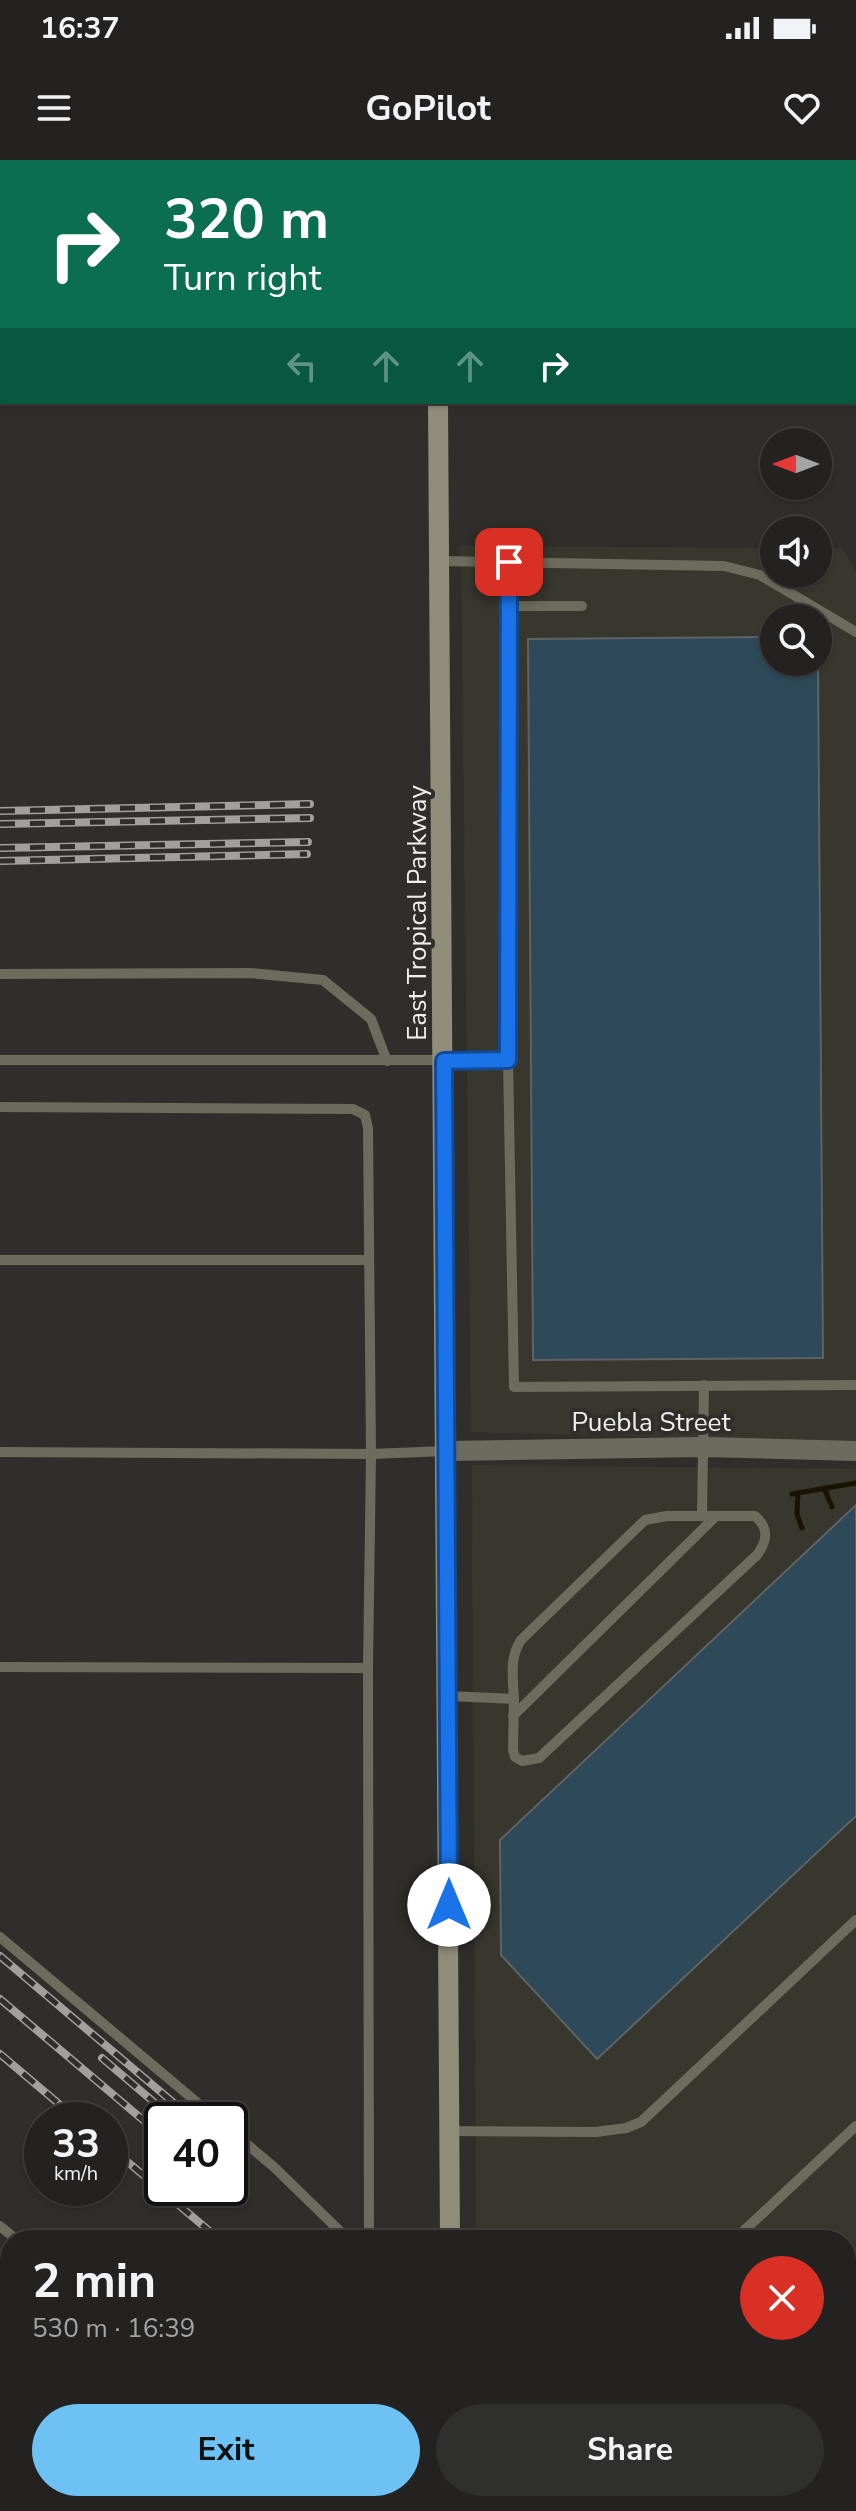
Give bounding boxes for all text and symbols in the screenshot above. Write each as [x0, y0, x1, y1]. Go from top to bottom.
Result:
text: 16:37 [40, 8, 119, 49]
text: GoPilot [365, 84, 491, 133]
icon: menu [32, 86, 76, 130]
icon: heart [780, 86, 824, 130]
text: 320 m [164, 181, 329, 258]
icon: right [32, 192, 136, 296]
text: Turn right [164, 254, 321, 303]
icon: left [280, 344, 324, 388]
icon: ahead [364, 344, 408, 388]
icon: ahead [448, 344, 492, 388]
icon: right [532, 344, 576, 388]
north arrow [760, 428, 832, 500]
map controls [760, 428, 832, 676]
button: sound [760, 516, 832, 588]
pin [475, 528, 543, 596]
icon: arrive [487, 540, 531, 584]
button: search [760, 604, 832, 676]
street label: East Tropical Parkway [400, 785, 435, 1041]
street label: Puebla Street [572, 1405, 731, 1440]
position arrow [407, 1863, 491, 1947]
speed limit sign: 40 [144, 2102, 248, 2206]
text: 33 [52, 2117, 100, 2171]
text: km/h [54, 2160, 98, 2187]
text: 2 min [32, 2248, 156, 2314]
button: close [740, 2256, 824, 2340]
text: 530 m · 16:39 [32, 2311, 195, 2346]
button: Exit [32, 2404, 420, 2496]
button: Share [436, 2404, 824, 2496]

